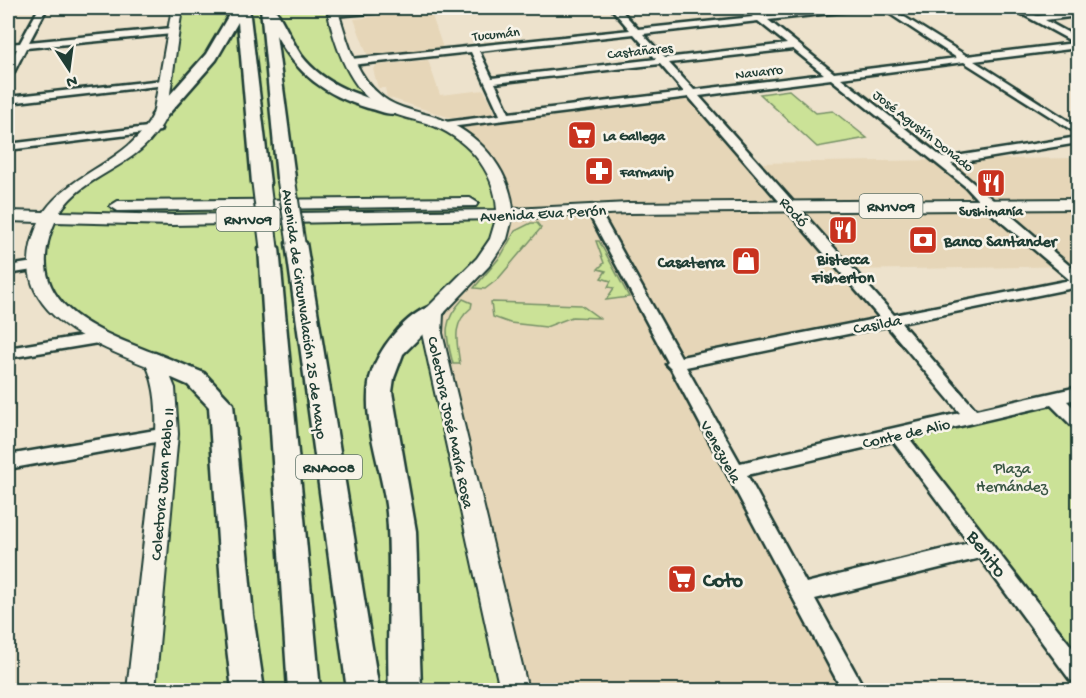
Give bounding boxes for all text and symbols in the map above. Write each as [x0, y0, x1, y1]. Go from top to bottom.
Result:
street label: Tucumán [471, 25, 521, 47]
north arrow [39, 39, 99, 99]
street label: Castañares [607, 41, 675, 64]
street label: Navarro [734, 62, 784, 85]
text: N [64, 70, 79, 91]
street label: José Agustín Donado [869, 87, 976, 177]
supermarket icon: La Gallega [566, 119, 598, 151]
place label: La Gallega [603, 129, 666, 146]
pharmacy icon: Farmavip [583, 155, 615, 187]
place label: Farmavip [619, 165, 674, 182]
restaurant icon: Sushimanía [975, 167, 1007, 199]
street label: Avenida de Circunvalación 25 de Mayo [276, 188, 329, 441]
street label: Rodó [774, 194, 811, 232]
road number: RN1V09 [860, 194, 922, 218]
street label: Avenida Eva Perón [480, 203, 607, 228]
place label: Sushimanía [959, 204, 1024, 221]
road number: RN1V09 [216, 207, 280, 231]
restaurant icon: Bistecca Fisherton [827, 214, 859, 246]
bank icon: Banco Santander [907, 224, 939, 256]
place label: Banco Santander [943, 234, 1059, 253]
shop icon: Casaterra [730, 245, 762, 277]
place label: Bistecca Fisherton [811, 252, 875, 289]
place label: Casaterra [657, 255, 726, 274]
street label: Casilda [852, 312, 904, 340]
street label: Colectora José María Rosa [421, 335, 476, 512]
street label: Colectora Juan Pablo II [148, 407, 181, 561]
street label: Conte de Alio [861, 416, 952, 455]
street label: Venezuela [694, 417, 744, 488]
road number: RNA008 [296, 455, 362, 479]
park label: Plaza Hernández [976, 461, 1049, 498]
street label: Benito [959, 526, 1010, 583]
supermarket icon: Coto [666, 563, 698, 595]
place label: Coto [702, 571, 743, 594]

